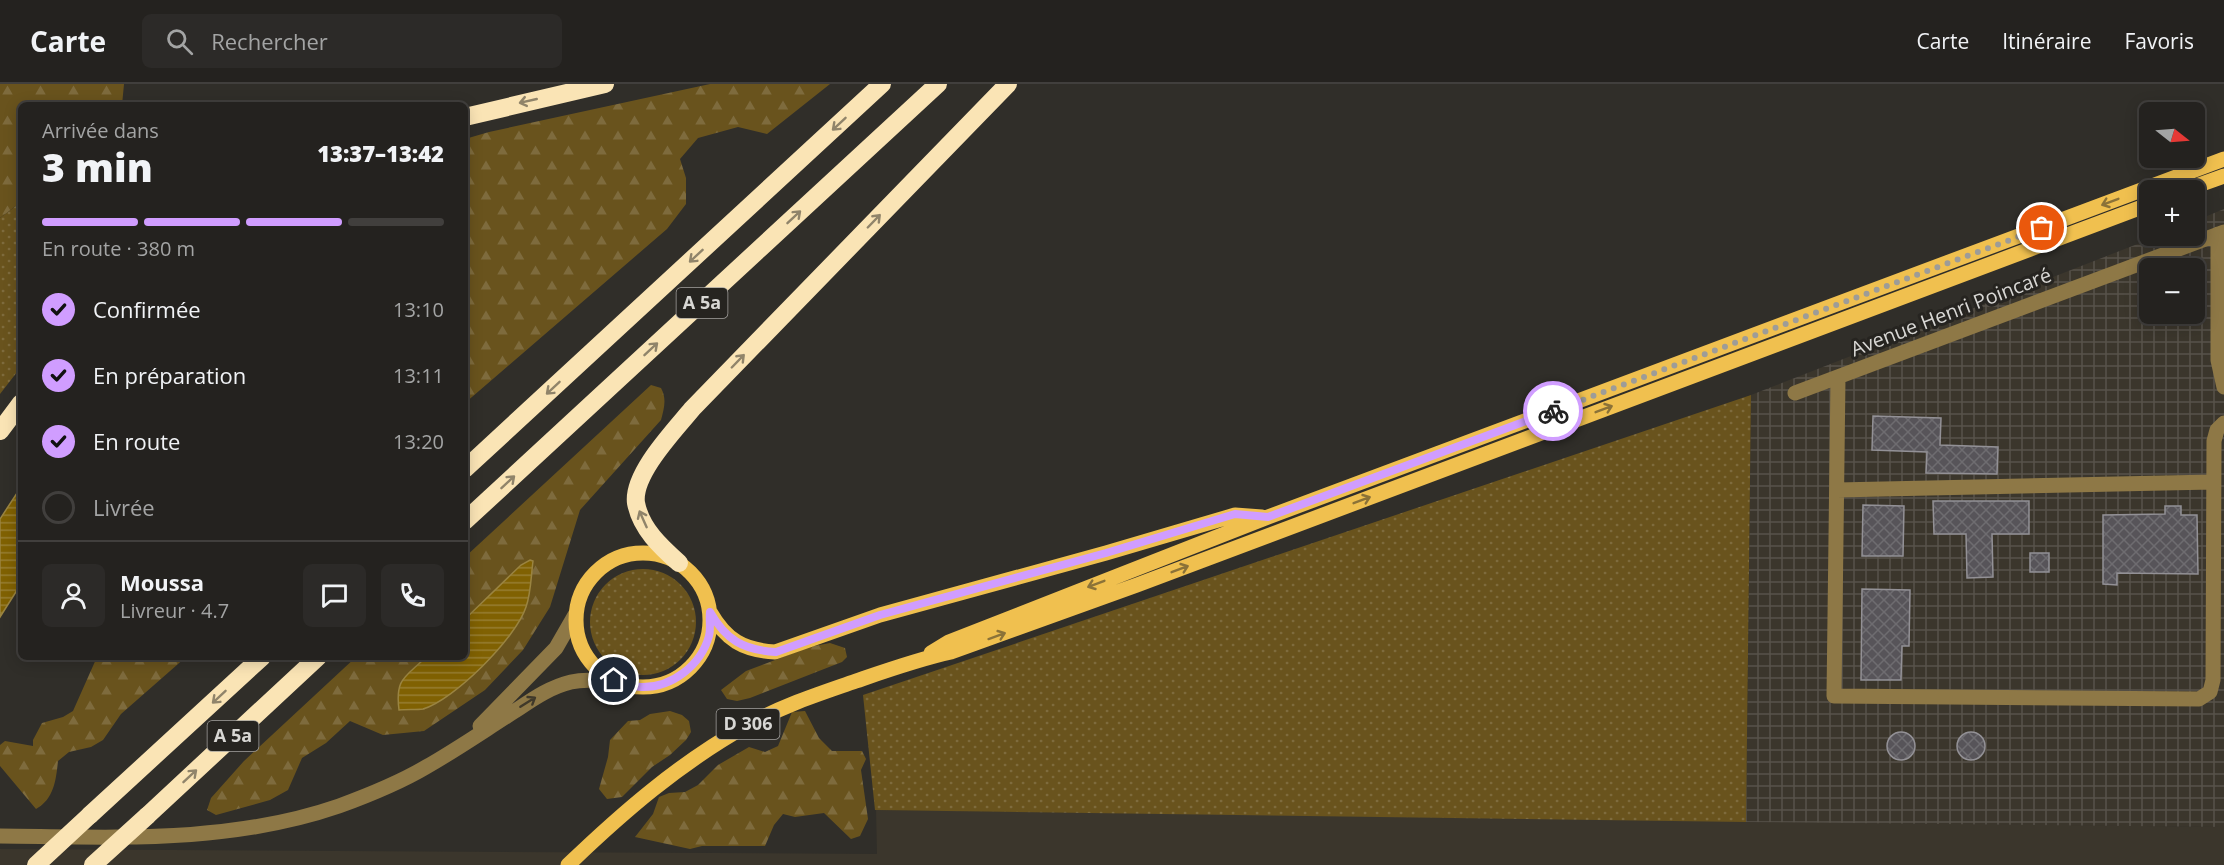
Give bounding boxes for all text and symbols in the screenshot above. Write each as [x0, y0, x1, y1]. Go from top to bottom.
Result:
search box [142, 14, 562, 68]
text: Carte [30, 22, 106, 60]
icon: search [163, 25, 196, 58]
text: Rechercher [211, 26, 328, 56]
text: Carte [1916, 27, 1969, 55]
text: Itinéraire [2002, 27, 2091, 55]
text: Favoris [2124, 27, 2194, 55]
one-way arrow [519, 96, 538, 108]
north arrow [2139, 102, 2205, 168]
map controls [2139, 102, 2205, 324]
text: Arrivée dans [42, 117, 159, 144]
one-way arrow [832, 117, 847, 131]
text: 13:37–13:42 [317, 138, 444, 168]
text: 3 min [42, 140, 153, 193]
button: + [2139, 180, 2205, 246]
one-way arrow [2102, 197, 2120, 208]
pin [2016, 202, 2067, 253]
one-way arrow [787, 210, 802, 224]
icon: bag [2025, 211, 2058, 244]
one-way arrow [867, 214, 881, 229]
text: En route · 380 m [42, 235, 195, 262]
one-way arrow [689, 249, 704, 263]
button: − [2139, 258, 2205, 324]
street label: Avenue Henri Poincaré [1847, 261, 2055, 362]
road number: A 5a [676, 288, 728, 318]
icon: check [42, 293, 75, 326]
text: Confirmée [93, 294, 201, 324]
text: 13:10 [393, 296, 444, 323]
one-way arrow [643, 342, 658, 356]
one-way arrow [731, 354, 745, 369]
icon: check [42, 359, 75, 392]
text: En préparation [93, 360, 246, 390]
text: 13:11 [393, 362, 444, 389]
one-way arrow [545, 381, 560, 395]
courier [1523, 381, 1583, 441]
icon: bike [1537, 395, 1570, 428]
one-way arrow [1594, 403, 1613, 414]
icon: check [42, 425, 75, 458]
text: En route [93, 426, 180, 456]
text: 13:20 [393, 428, 444, 455]
one-way arrow [500, 475, 515, 489]
text: Livrée [93, 492, 155, 522]
one-way arrow [1352, 494, 1371, 505]
one-way arrow [636, 510, 648, 528]
one-way arrow [1170, 563, 1189, 574]
button: person [42, 564, 105, 627]
button: chat [303, 564, 366, 627]
button: phone [381, 564, 444, 627]
text: Moussa [120, 567, 204, 597]
one-way arrow [1087, 579, 1106, 590]
text: Livreur · 4.7 [120, 597, 229, 624]
one-way arrow [987, 630, 1006, 641]
pin [588, 654, 639, 705]
icon: home [597, 663, 630, 696]
one-way arrow [212, 690, 227, 704]
one-way arrow [519, 696, 536, 708]
road number: D 306 [716, 709, 780, 739]
road number: A 5a [208, 721, 258, 751]
one-way arrow [182, 769, 197, 783]

